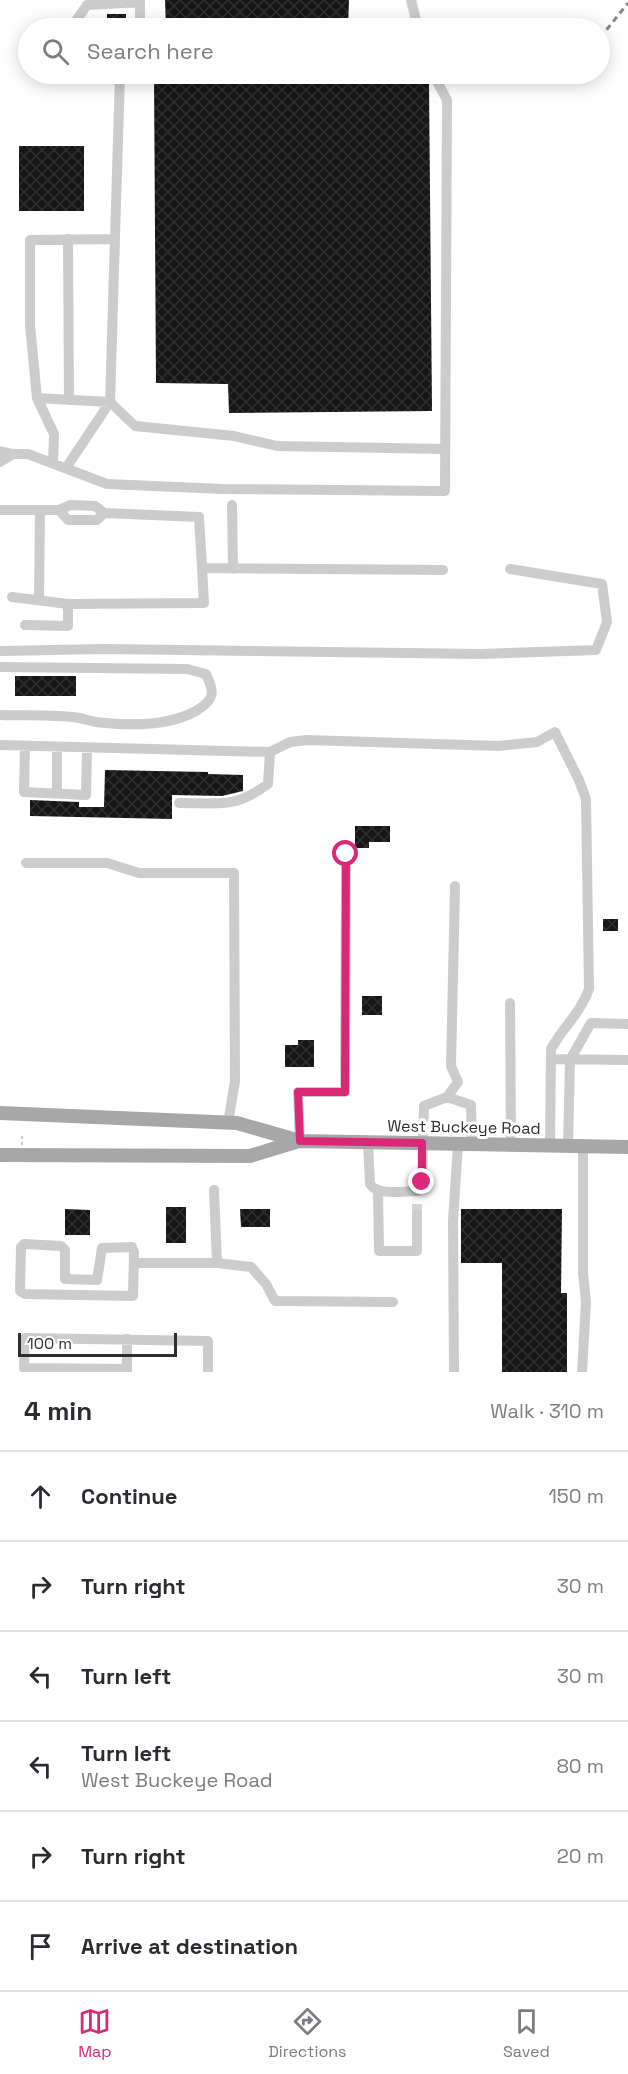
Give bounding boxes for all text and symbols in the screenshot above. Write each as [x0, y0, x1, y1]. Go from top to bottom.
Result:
search box [18, 18, 610, 84]
icon: search [39, 35, 72, 68]
text: Search here [87, 37, 214, 65]
route start [332, 840, 358, 866]
street label: West Buckeye Road [387, 1115, 541, 1139]
route end [408, 1168, 434, 1194]
scale bar [18, 1330, 177, 1358]
text: 100 m [27, 1333, 72, 1354]
text: 4 min [24, 1394, 92, 1428]
text: Walk · 310 m [490, 1398, 604, 1424]
icon: ahead [24, 1480, 57, 1513]
text: Continue [81, 1482, 177, 1510]
text: 150 m [549, 1483, 604, 1509]
icon: right [24, 1570, 57, 1603]
text: Turn right [81, 1572, 186, 1600]
text: 30 m [557, 1573, 604, 1599]
icon: left [24, 1660, 57, 1693]
text: Turn left [81, 1662, 171, 1690]
text: 30 m [557, 1663, 604, 1689]
text: Turn left [81, 1739, 171, 1767]
icon: left [24, 1750, 57, 1783]
text: 80 m [556, 1753, 604, 1779]
text: West Buckeye Road [81, 1767, 273, 1793]
icon: right [24, 1840, 57, 1873]
text: Turn right [81, 1842, 186, 1870]
text: 20 m [557, 1843, 604, 1869]
icon: arrive [24, 1930, 57, 1963]
text: Arrive at destination [81, 1932, 298, 1960]
tab: Map [78, 2005, 112, 2062]
tab: Directions [268, 2005, 347, 2062]
tab: Saved [503, 2005, 550, 2062]

